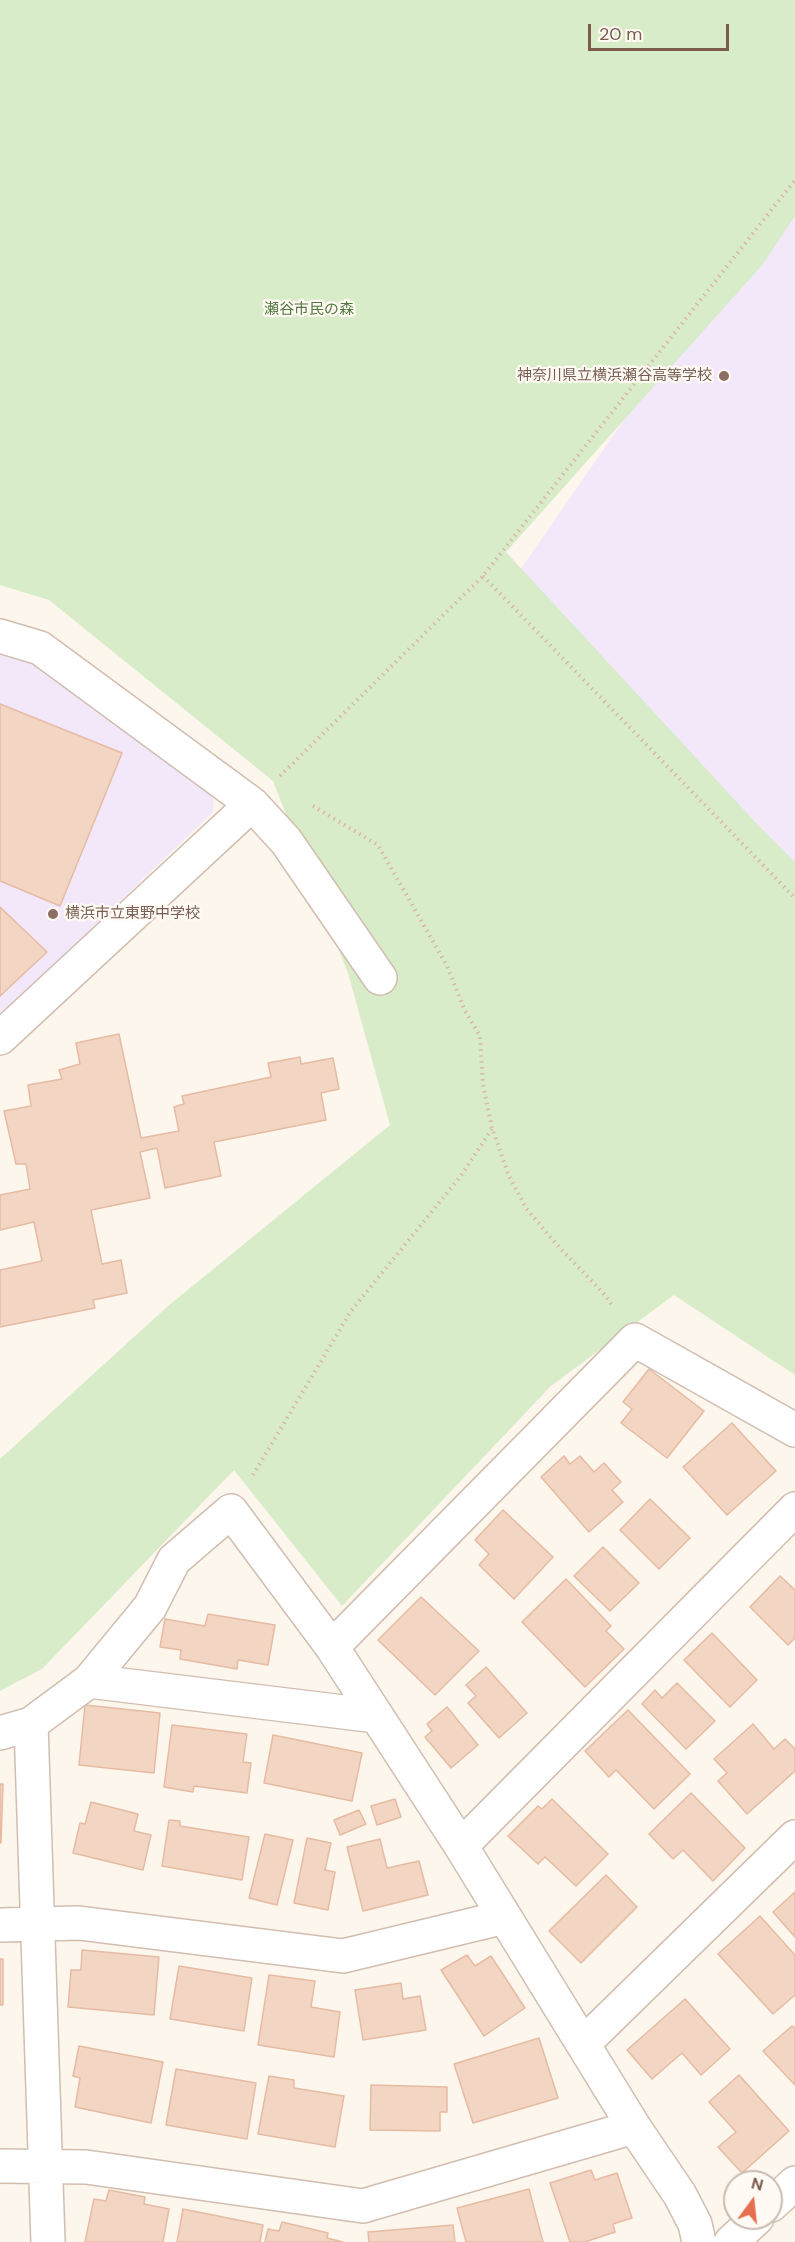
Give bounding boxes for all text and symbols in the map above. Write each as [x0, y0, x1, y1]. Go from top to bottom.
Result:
scale bar [591, 12, 732, 50]
text: 20 m [599, 22, 642, 46]
park label: 瀬谷市民の森 [264, 301, 354, 319]
place label: 神奈川県立横浜瀬谷高等学校 [517, 367, 712, 385]
marker: 神奈川県立横浜瀬谷高等学校 [717, 369, 731, 383]
place label: 横浜市立東野中学校 [65, 905, 200, 923]
marker: 横浜市立東野中学校 [46, 907, 60, 921]
north arrow [723, 2170, 783, 2230]
text: N [749, 2172, 766, 2196]

